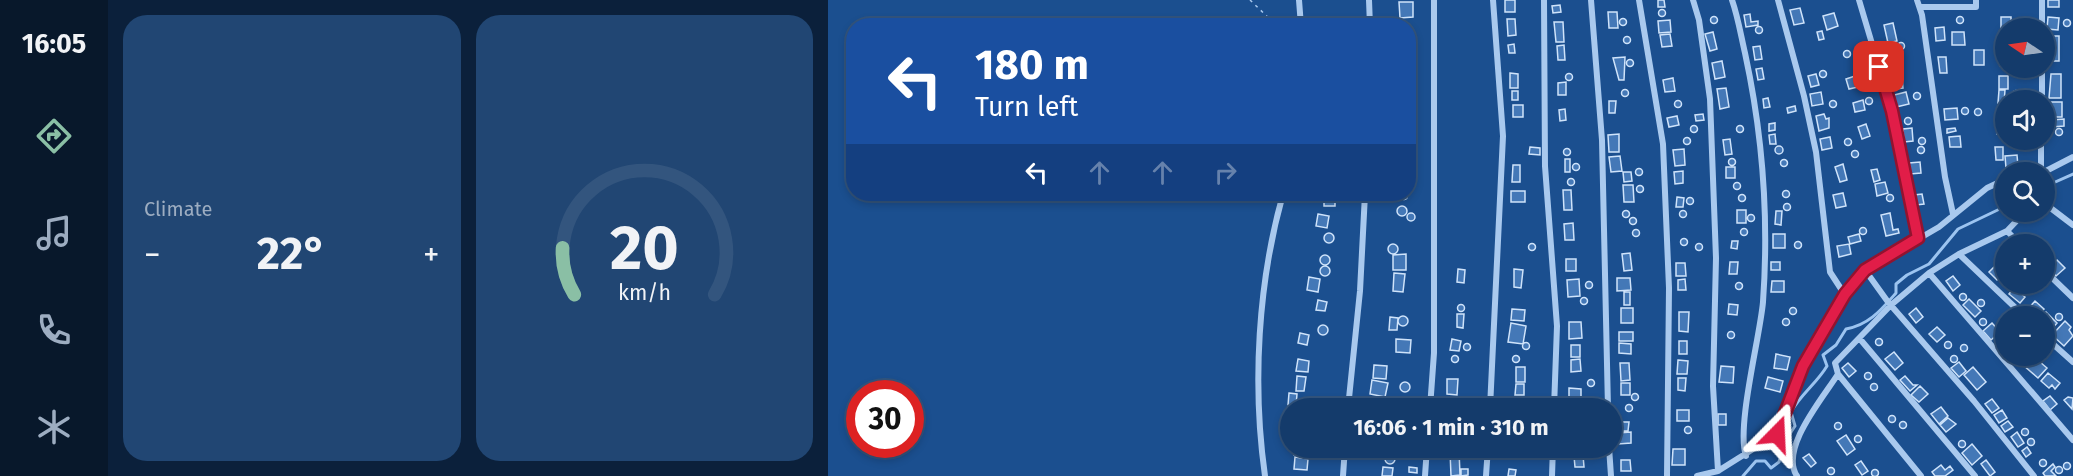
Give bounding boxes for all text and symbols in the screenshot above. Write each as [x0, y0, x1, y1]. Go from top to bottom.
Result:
north arrow [1995, 18, 2055, 78]
map controls [1995, 18, 2055, 366]
text: 16:05 [22, 28, 86, 60]
text: 180 m [975, 40, 1089, 90]
pin [1853, 41, 1904, 92]
icon: left [876, 42, 954, 120]
icon: arrive [1862, 50, 1895, 83]
button: sound [1995, 90, 2055, 150]
text: Turn left [975, 91, 1078, 123]
icon: directions [33, 115, 75, 157]
icon: left [1020, 156, 1053, 189]
icon: ahead [1083, 156, 1116, 189]
icon: ahead [1146, 156, 1179, 189]
icon: right [1209, 156, 1242, 189]
button: search [1995, 162, 2055, 222]
text: Climate [144, 197, 212, 221]
text: 20 [610, 211, 679, 286]
icon: music [33, 212, 75, 254]
text: 22° [257, 227, 327, 281]
button: + [1995, 234, 2055, 294]
text: − [144, 235, 161, 275]
text: + [423, 235, 439, 275]
text: km/h [618, 280, 671, 306]
button: − [1995, 306, 2055, 366]
icon: phone [33, 309, 75, 351]
speed limit sign: 30 [846, 380, 924, 458]
position arrow [1745, 402, 1809, 466]
icon: climate [33, 406, 75, 448]
text: 16:06 · 1 min · 310 m [1353, 414, 1549, 441]

